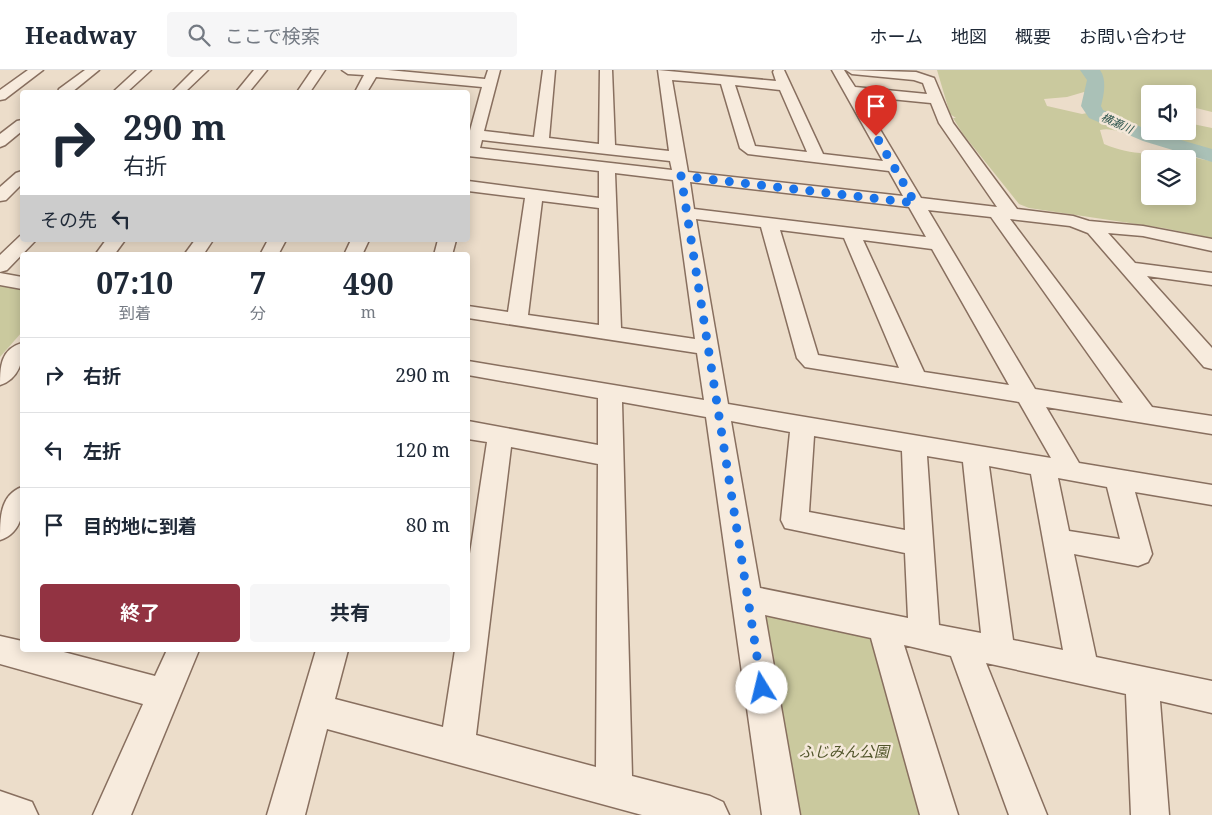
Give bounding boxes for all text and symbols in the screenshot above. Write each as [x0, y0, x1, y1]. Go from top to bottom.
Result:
search box [167, 12, 517, 57]
text: Headway [25, 18, 137, 51]
icon: search [185, 21, 213, 49]
text: ここで検索 [225, 23, 320, 49]
text: ホーム [870, 24, 923, 48]
text: 地図 [951, 24, 987, 48]
text: 概要 [1015, 24, 1051, 48]
text: お問い合わせ [1079, 24, 1187, 48]
pin [855, 85, 897, 136]
map controls [1141, 85, 1196, 205]
button: sound [1141, 85, 1196, 140]
icon: arrive [862, 92, 890, 120]
text: 290 m [123, 103, 226, 150]
water label: 横瀬川 [1099, 109, 1136, 137]
icon: right [40, 110, 105, 175]
text: 右折 [123, 150, 167, 180]
button: layers [1141, 150, 1196, 205]
icon: left [107, 205, 135, 233]
text: その先 [40, 207, 97, 233]
text: 07:10 [96, 262, 173, 303]
text: 7 [250, 262, 267, 303]
text: 490 [343, 263, 394, 304]
text: m [361, 301, 376, 323]
text: 到着 [119, 302, 151, 324]
text: 分 [250, 302, 266, 324]
icon: right [40, 361, 68, 389]
text: 290 m [395, 362, 450, 388]
text: 右折 [83, 363, 121, 389]
icon: left [40, 436, 68, 464]
text: 120 m [395, 437, 450, 463]
text: 左折 [83, 438, 121, 464]
icon: arrive [40, 511, 68, 539]
text: 80 m [406, 512, 450, 538]
text: 目的地に到着 [83, 513, 197, 539]
button: 終了 [40, 584, 240, 642]
button: 共有 [250, 584, 450, 642]
position arrow [735, 661, 787, 713]
park label: ふじみん公園 [799, 741, 891, 761]

